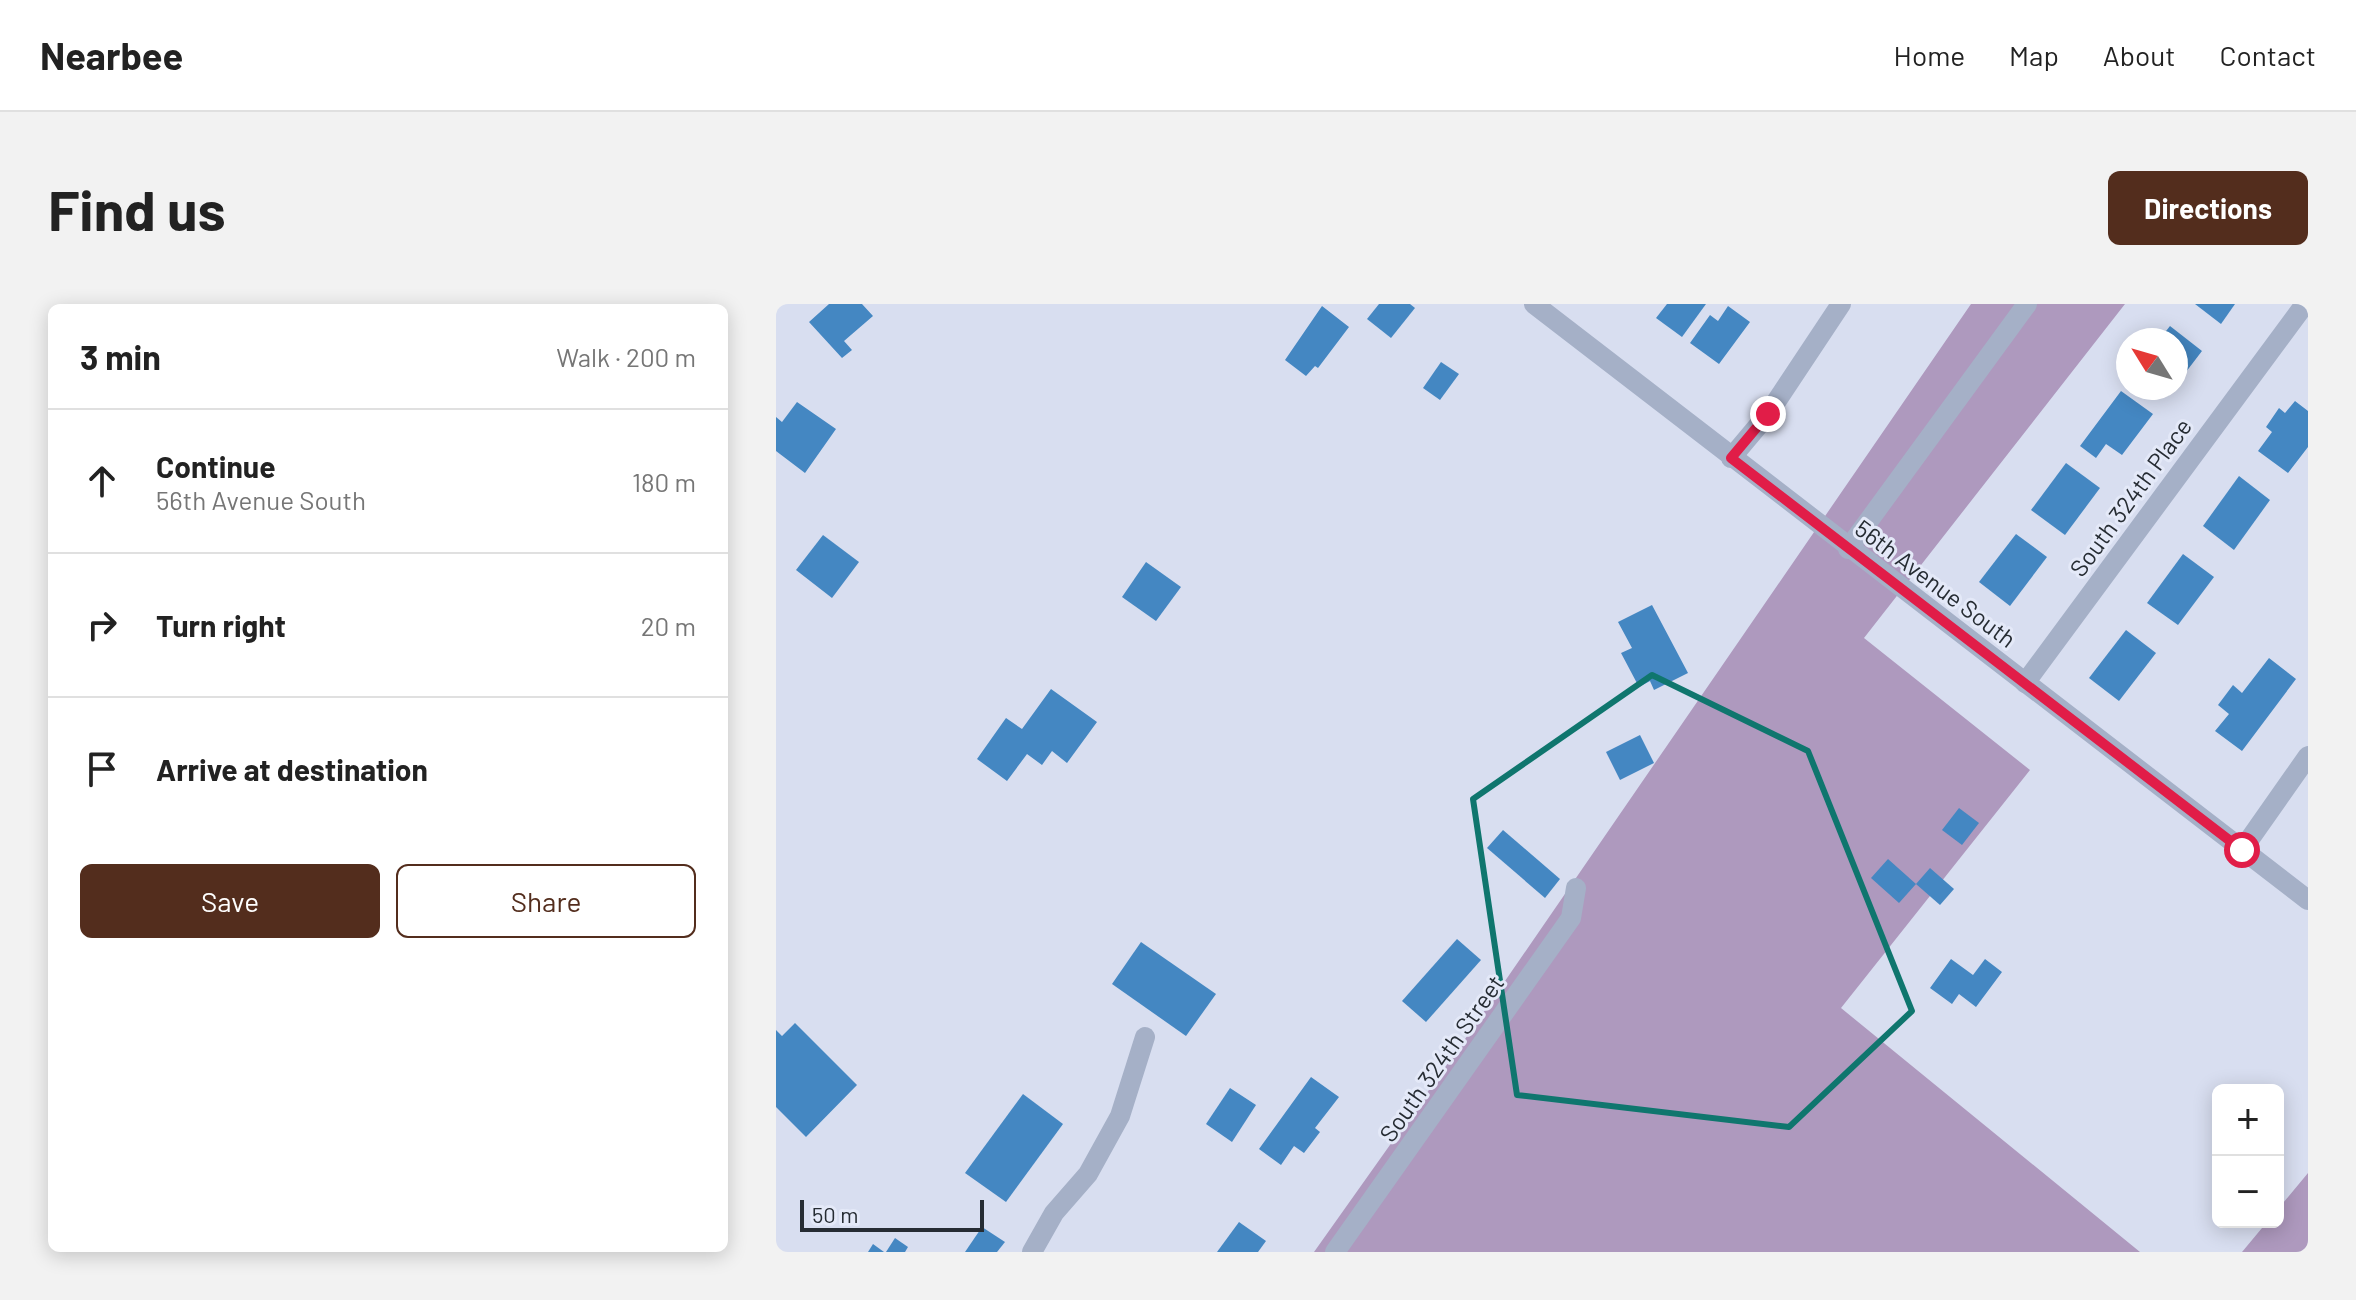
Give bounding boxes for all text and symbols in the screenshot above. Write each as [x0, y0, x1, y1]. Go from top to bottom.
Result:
text: Nearbee [40, 32, 183, 78]
text: Home [1894, 38, 1965, 72]
text: Map [2009, 38, 2059, 72]
text: About [2103, 38, 2175, 72]
text: Contact [2219, 38, 2316, 72]
button: Directions [2108, 171, 2308, 245]
text: Find us [48, 175, 226, 242]
north arrow [2116, 328, 2188, 400]
text: 3 min [80, 336, 161, 377]
text: Walk · 200 m [556, 341, 696, 372]
route end [1750, 396, 1786, 432]
street label: South 324th Place [2063, 412, 2197, 582]
text: Continue [156, 448, 276, 484]
icon: ahead [80, 459, 124, 503]
text: 180 m [632, 466, 696, 497]
text: 56th Avenue South [156, 484, 366, 515]
street label: 56th Avenue South [1850, 513, 2022, 653]
icon: right [80, 603, 124, 647]
text: Turn right [156, 607, 286, 643]
text: 20 m [641, 610, 696, 641]
icon: arrive [80, 747, 124, 791]
text: Arrive at destination [156, 751, 428, 787]
route start [2224, 832, 2260, 868]
button: Save [80, 864, 380, 938]
button: Share [396, 864, 696, 938]
street label: South 324th Street [1373, 969, 1509, 1147]
map controls [2212, 1084, 2284, 1228]
button: + [2212, 1084, 2284, 1156]
button: − [2212, 1156, 2284, 1228]
scale bar [800, 1196, 984, 1232]
text: 50 m [812, 1201, 858, 1227]

